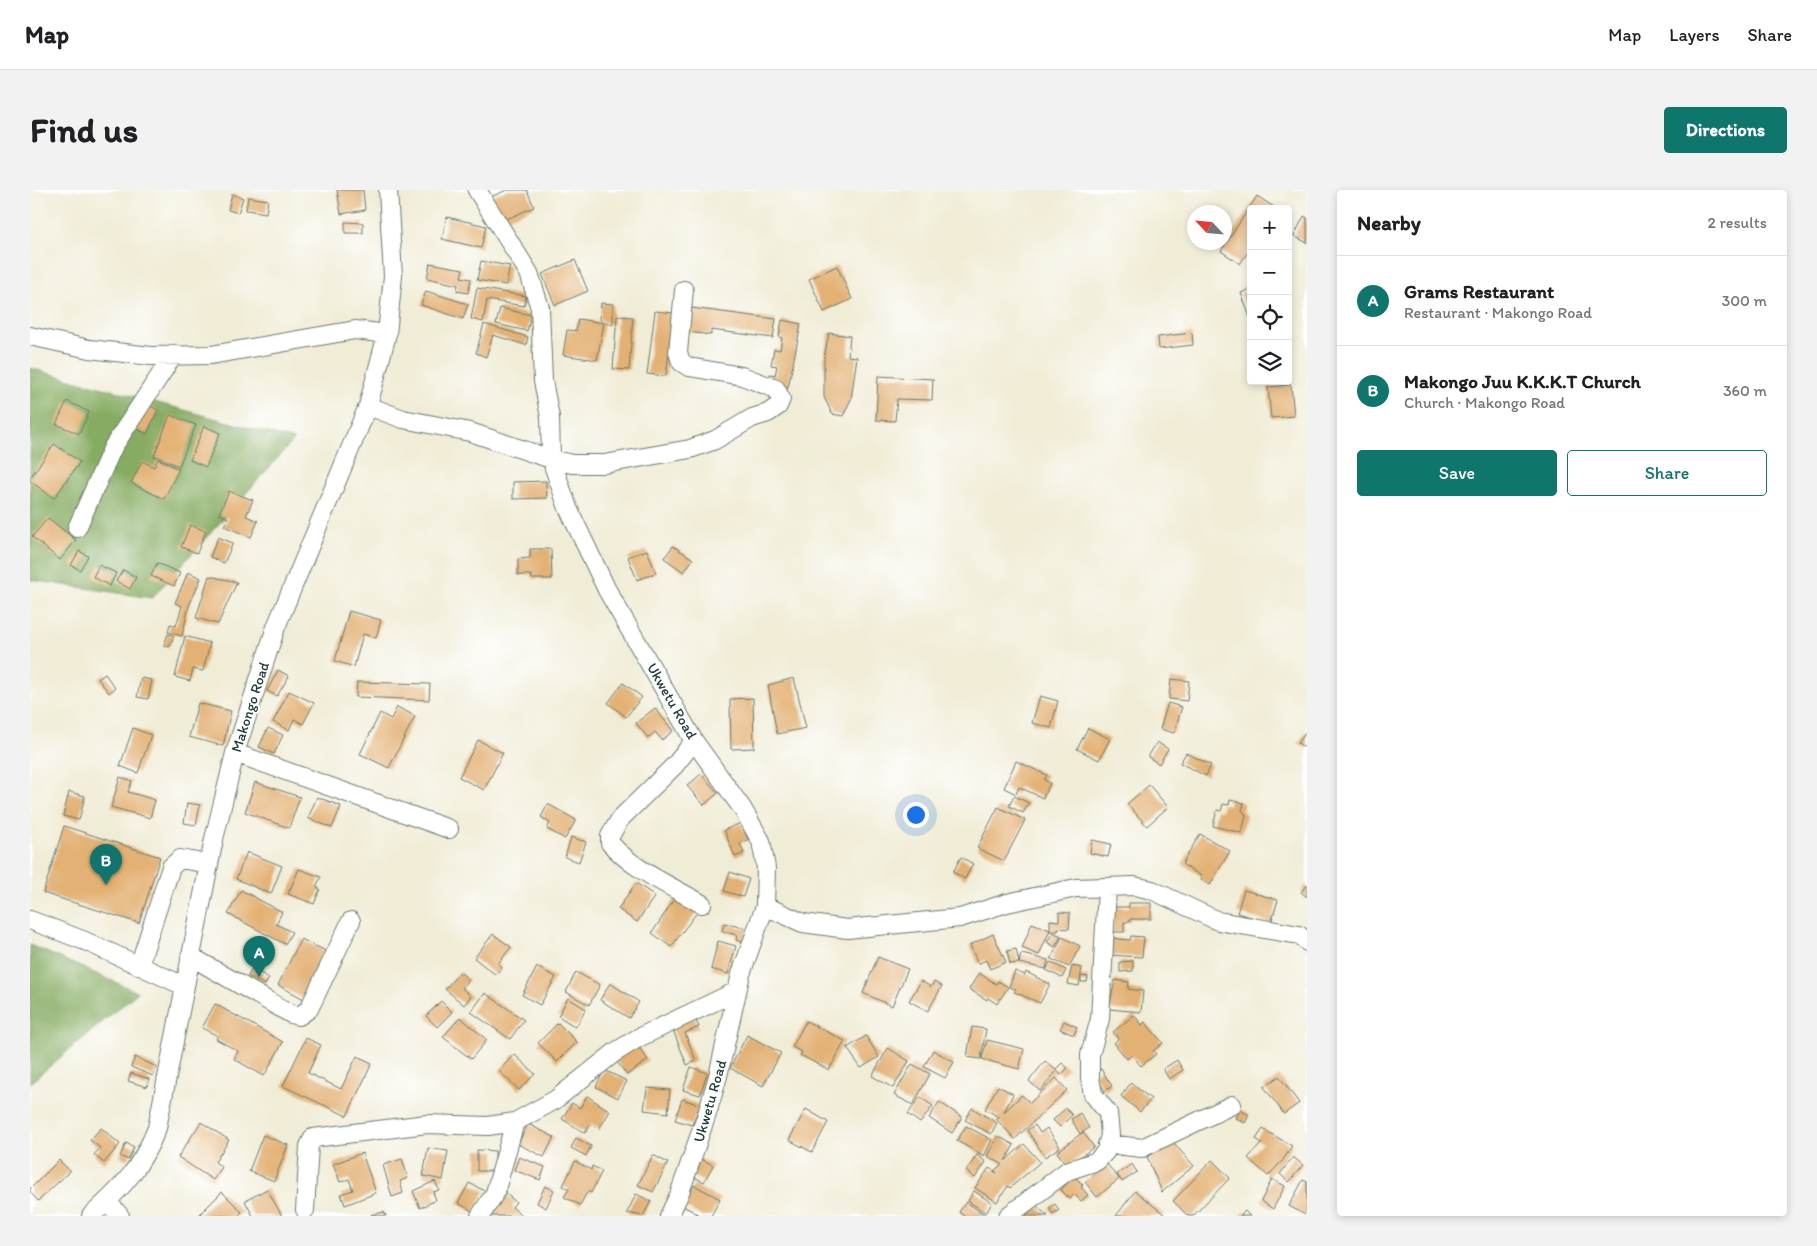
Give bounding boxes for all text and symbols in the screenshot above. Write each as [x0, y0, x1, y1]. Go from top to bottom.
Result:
text: Map [25, 20, 69, 49]
text: Map [1608, 24, 1641, 46]
text: Layers [1669, 24, 1719, 46]
text: Share [1747, 24, 1792, 46]
button: Directions [1664, 107, 1787, 153]
text: Find us [30, 109, 138, 151]
north arrow [1187, 205, 1232, 250]
map controls [1247, 205, 1292, 385]
button: + [1247, 205, 1292, 250]
text: Nearby [1357, 210, 1421, 235]
text: 2 results [1707, 213, 1767, 232]
button: − [1247, 250, 1292, 295]
text: Grams Restaurant [1404, 280, 1554, 303]
text: A [1368, 291, 1378, 310]
text: 300 m [1722, 291, 1767, 310]
button: locate [1247, 295, 1292, 340]
text: Restaurant · Makongo Road [1404, 303, 1592, 322]
button: layers [1247, 340, 1292, 385]
text: Makongo Juu K.K.K.T Church [1404, 370, 1641, 393]
text: B [1368, 381, 1378, 400]
text: 360 m [1723, 381, 1767, 400]
text: Church · Makongo Road [1404, 393, 1565, 412]
button: Save [1357, 450, 1557, 496]
button: Share [1567, 450, 1767, 496]
street label: Makongo Road [227, 659, 273, 754]
street label: Ukwetu Road [643, 660, 701, 743]
your location [903, 802, 929, 828]
pin: B [90, 844, 122, 885]
pin: A [243, 936, 275, 977]
street label: Ukwetu Road [690, 1057, 731, 1144]

